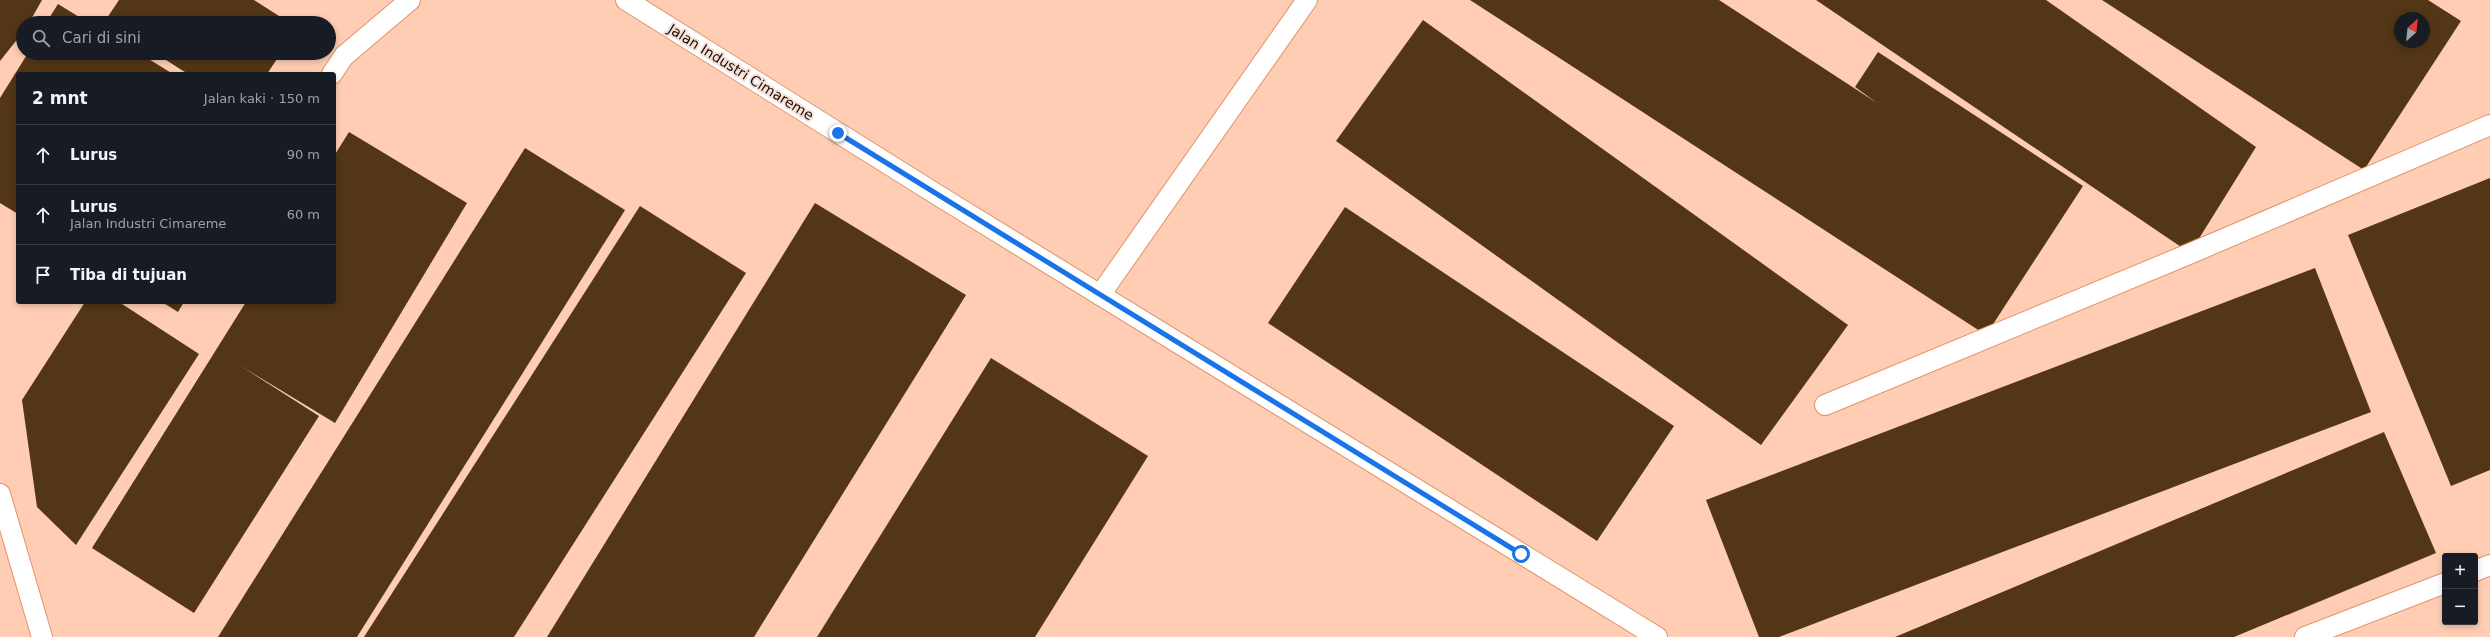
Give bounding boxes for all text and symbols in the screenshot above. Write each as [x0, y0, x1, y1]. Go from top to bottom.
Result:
north arrow [2394, 12, 2430, 48]
search box [16, 16, 336, 60]
street label: Jalan Industri Cimareme [665, 20, 817, 123]
icon: search [30, 27, 52, 49]
text: Cari di sini [62, 29, 141, 47]
text: 2 mnt [32, 88, 88, 108]
text: Jalan kaki · 150 m [204, 91, 320, 106]
route end [829, 124, 847, 142]
icon: ahead [32, 144, 54, 166]
text: Lurus [70, 146, 117, 164]
text: 90 m [287, 147, 320, 162]
text: Lurus [70, 198, 117, 216]
icon: ahead [32, 204, 54, 226]
text: 60 m [287, 207, 320, 222]
text: Jalan Industri Cimareme [70, 216, 226, 231]
icon: arrive [32, 264, 54, 286]
text: Tiba di tujuan [70, 266, 187, 284]
route start [1512, 545, 1530, 563]
map controls [2442, 553, 2478, 625]
button: + [2442, 553, 2478, 589]
button: − [2442, 589, 2478, 625]

